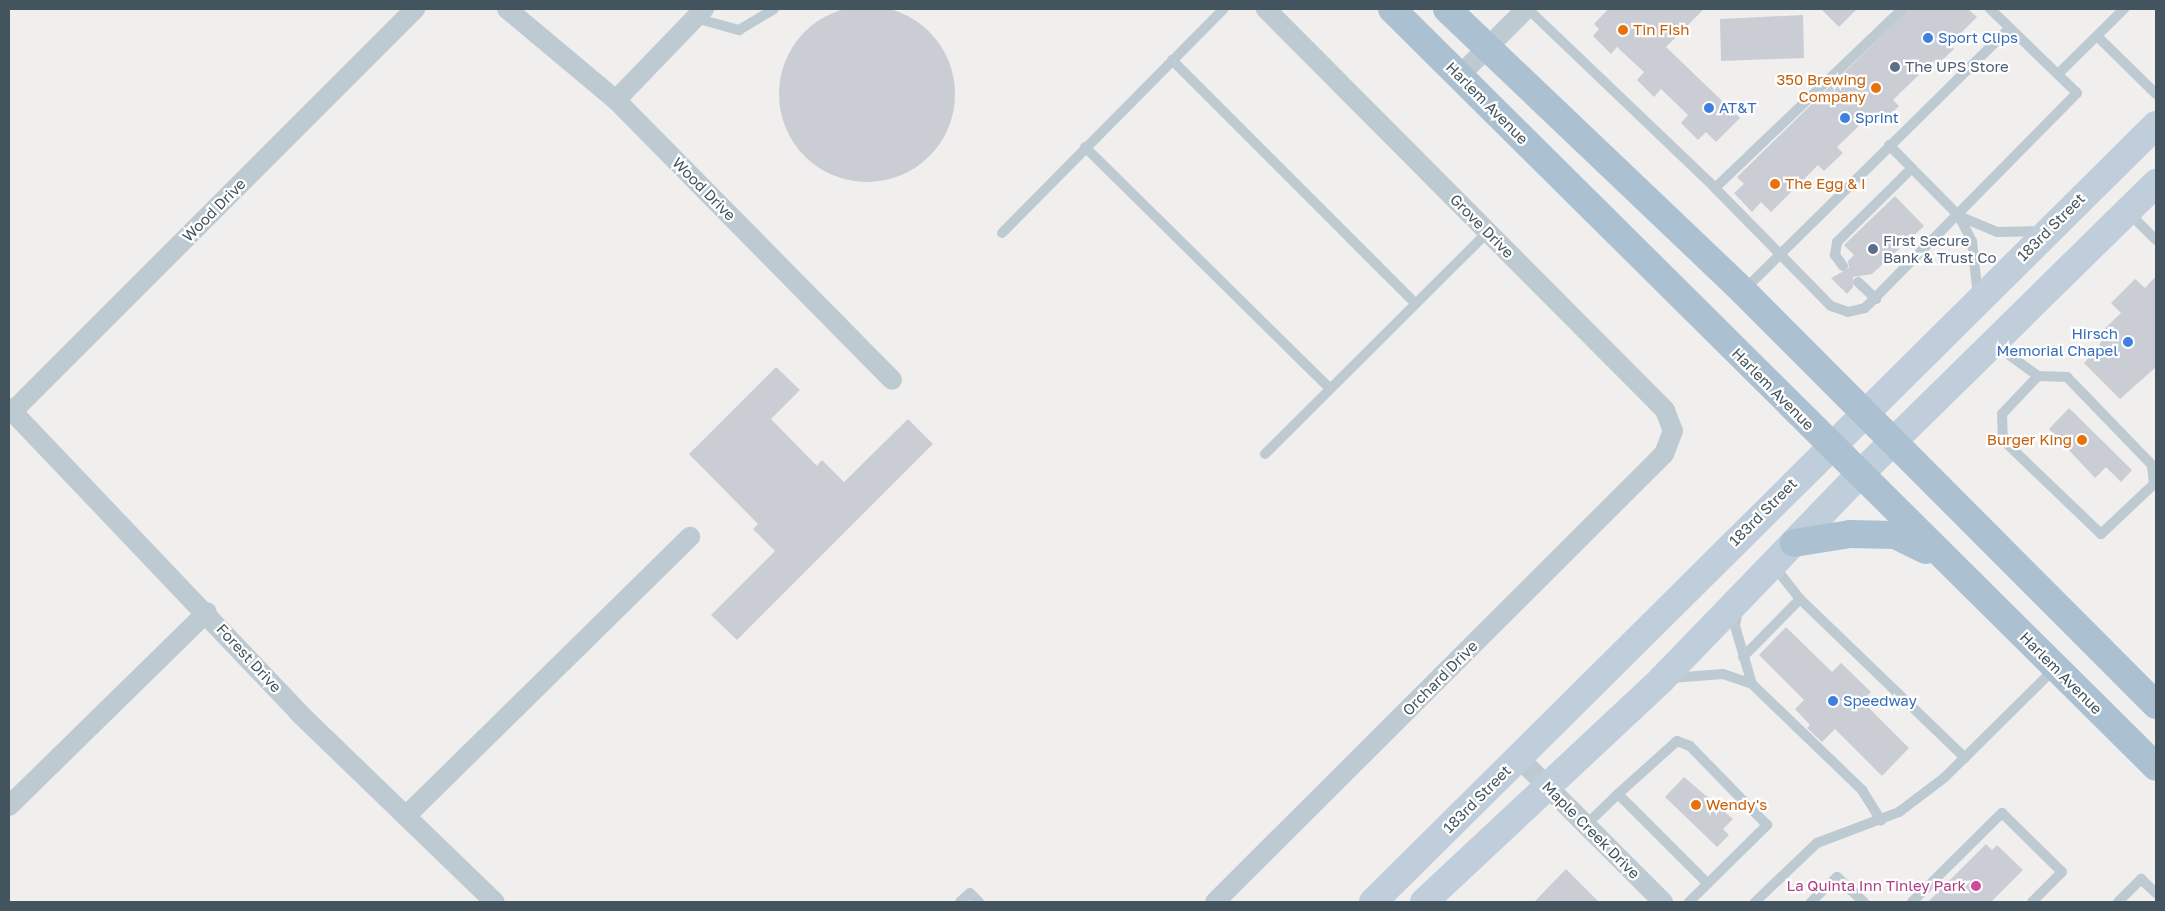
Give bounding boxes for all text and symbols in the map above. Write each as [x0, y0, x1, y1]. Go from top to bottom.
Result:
place label: Tin Fish [1633, 21, 1689, 39]
marker: Tin Fish [1617, 24, 1629, 36]
place label: Sport Clips [1938, 29, 2018, 47]
marker: Sport Clips [1922, 32, 1934, 44]
street label: Harlem Avenue [1442, 58, 1532, 148]
place label: The UPS Store [1905, 58, 2009, 76]
marker: The UPS Store [1889, 61, 1901, 73]
place label: 350 Brewing Company [1777, 70, 1866, 105]
marker: 350 Brewing Company [1870, 82, 1882, 94]
place label: AT&T [1719, 99, 1756, 117]
marker: AT&T [1703, 102, 1715, 114]
place label: Sprint [1855, 109, 1899, 127]
marker: Sprint [1839, 112, 1851, 124]
street label: Wood Drive [669, 154, 739, 224]
street label: Wood Drive [179, 175, 249, 245]
place label: The Egg & I [1785, 175, 1866, 193]
marker: The Egg & I [1769, 178, 1781, 190]
street label: 183rd Street [2013, 189, 2089, 265]
street label: Grove Drive [1446, 190, 1518, 262]
place label: First Secure Bank & Trust Co [1883, 231, 1997, 266]
marker: First Secure Bank & Trust Co [1867, 243, 1879, 255]
place label: Hirsch Memorial Chapel [1997, 324, 2118, 359]
marker: Hirsch Memorial Chapel [2122, 336, 2134, 348]
street label: Harlem Avenue [1728, 344, 1818, 434]
place label: Burger King [1987, 431, 2072, 449]
marker: Burger King [2076, 434, 2088, 446]
street label: 183rd Street [1725, 474, 1801, 550]
street label: Forest Drive [213, 620, 285, 696]
street label: Harlem Avenue [2016, 628, 2106, 718]
street label: Orchard Drive [1399, 637, 1481, 719]
place label: Speedway [1843, 692, 1917, 710]
marker: Speedway [1827, 695, 1839, 707]
street label: 183rd Street [1439, 761, 1515, 837]
street label: Maple Creek Drive [1539, 778, 1643, 882]
place label: Wendy's [1706, 796, 1767, 814]
marker: Wendy's [1690, 799, 1702, 811]
place label: La Quinta Inn Tinley Park [1786, 877, 1966, 895]
marker: La Quinta Inn Tinley Park [1970, 880, 1982, 892]

